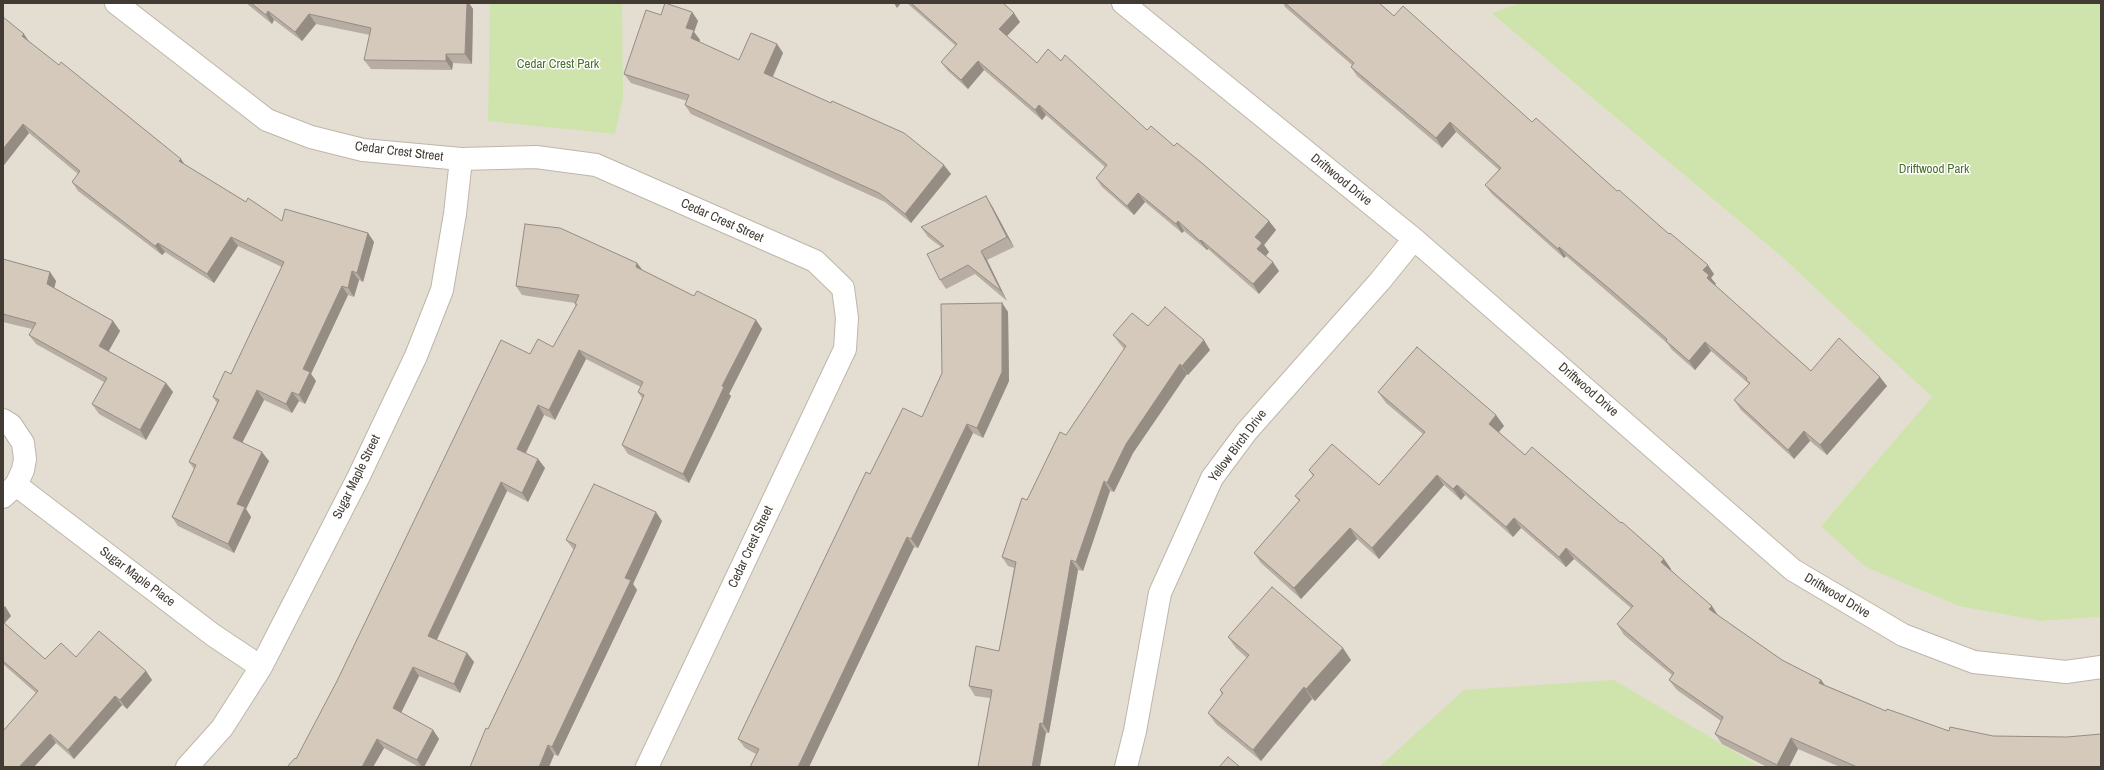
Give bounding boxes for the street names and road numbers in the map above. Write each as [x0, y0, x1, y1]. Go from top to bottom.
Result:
street label: Cedar Crest Street [354, 139, 444, 165]
street label: Driftwood Drive [1307, 151, 1375, 209]
street label: Cedar Crest Street [678, 196, 766, 246]
street label: Driftwood Drive [1555, 360, 1621, 420]
street label: Yellow Birch Drive [1206, 407, 1270, 485]
street label: Sugar Maple Street [330, 432, 384, 522]
street label: Cedar Crest Street [725, 503, 777, 591]
street label: Sugar Maple Place [96, 544, 178, 610]
street label: Driftwood Drive [1801, 570, 1873, 622]

